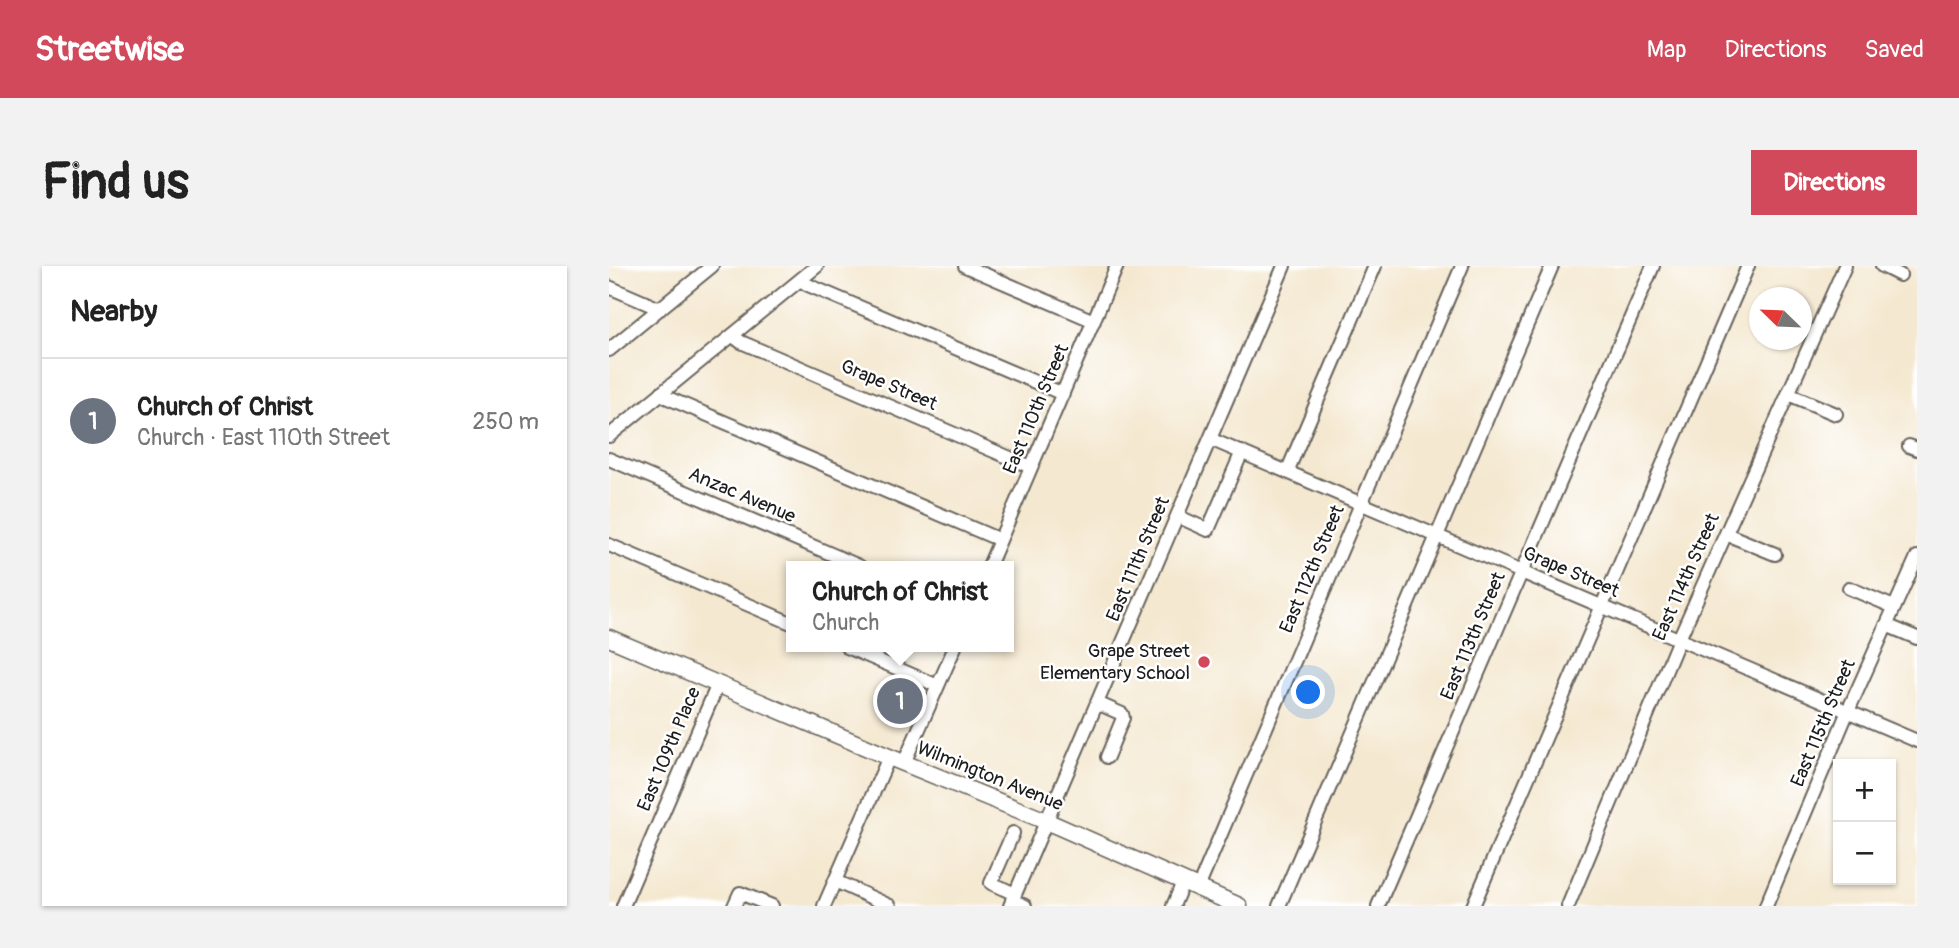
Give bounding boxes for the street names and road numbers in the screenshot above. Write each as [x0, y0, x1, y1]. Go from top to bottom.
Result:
street label: East 110th Street [998, 340, 1074, 478]
street label: Grape Street [837, 354, 941, 416]
street label: Anzac Avenue [685, 462, 800, 529]
street label: East 111th Street [1101, 493, 1175, 625]
street label: East 112th Street [1274, 501, 1350, 637]
street label: East 114th Street [1647, 509, 1725, 645]
street label: Grape Street [1519, 541, 1623, 603]
street label: East 113th Street [1435, 568, 1511, 704]
street label: East 115th Street [1785, 655, 1861, 790]
street label: East 109th Place [632, 683, 706, 815]
street label: Wilmington Avenue [913, 736, 1067, 816]

